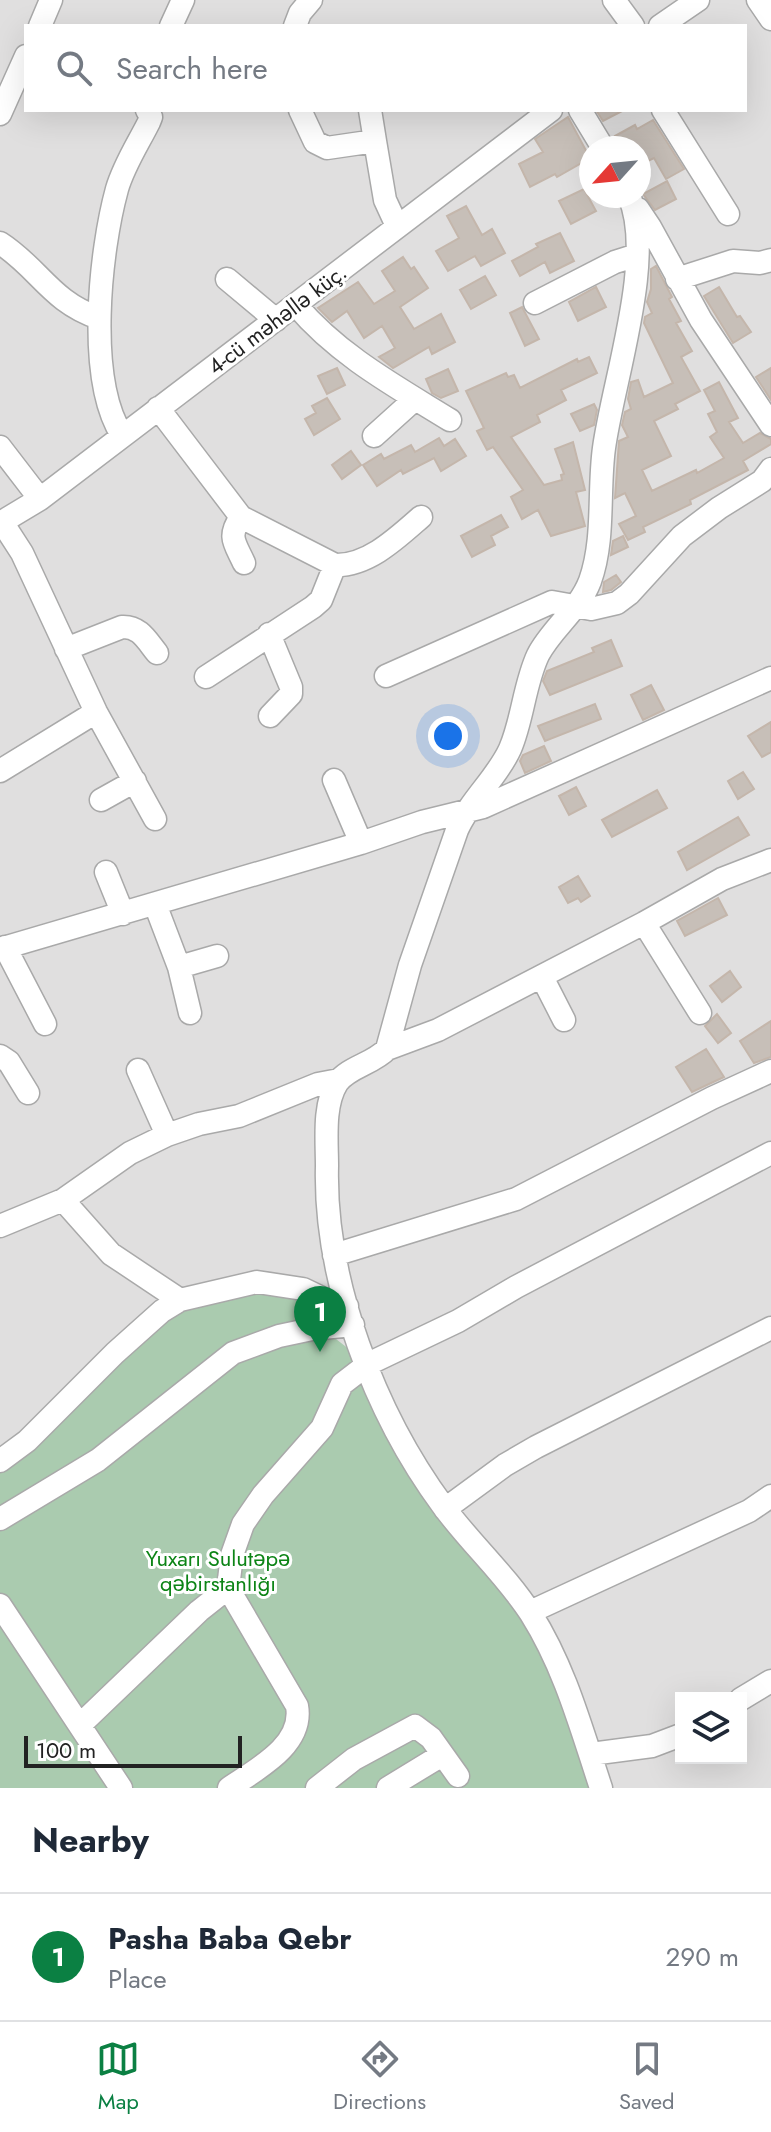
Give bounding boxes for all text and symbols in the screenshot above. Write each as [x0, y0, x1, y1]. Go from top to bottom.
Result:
search box [24, 24, 747, 112]
icon: search [52, 46, 96, 90]
text: Search here [116, 47, 268, 90]
north arrow [579, 136, 651, 208]
street label: 4-cü məhəllə küç. [201, 256, 353, 382]
your location [428, 716, 468, 756]
pin: 1 [294, 1286, 346, 1352]
park label: Yuxarı Sulutəpə qəbirstanlığı [146, 1542, 290, 1599]
map controls [675, 1692, 747, 1764]
button: layers [675, 1692, 747, 1764]
scale bar [24, 1732, 242, 1768]
text: 100 m [36, 1734, 96, 1766]
text: Nearby [32, 1816, 149, 1865]
text: Pasha Baba Qebr [108, 1917, 352, 1960]
text: 1 [51, 1938, 65, 1976]
text: 290 m [666, 1938, 739, 1976]
text: Place [108, 1960, 167, 1998]
tab: Map [96, 2037, 140, 2117]
tab: Directions [333, 2037, 426, 2117]
tab: Saved [619, 2037, 675, 2117]

